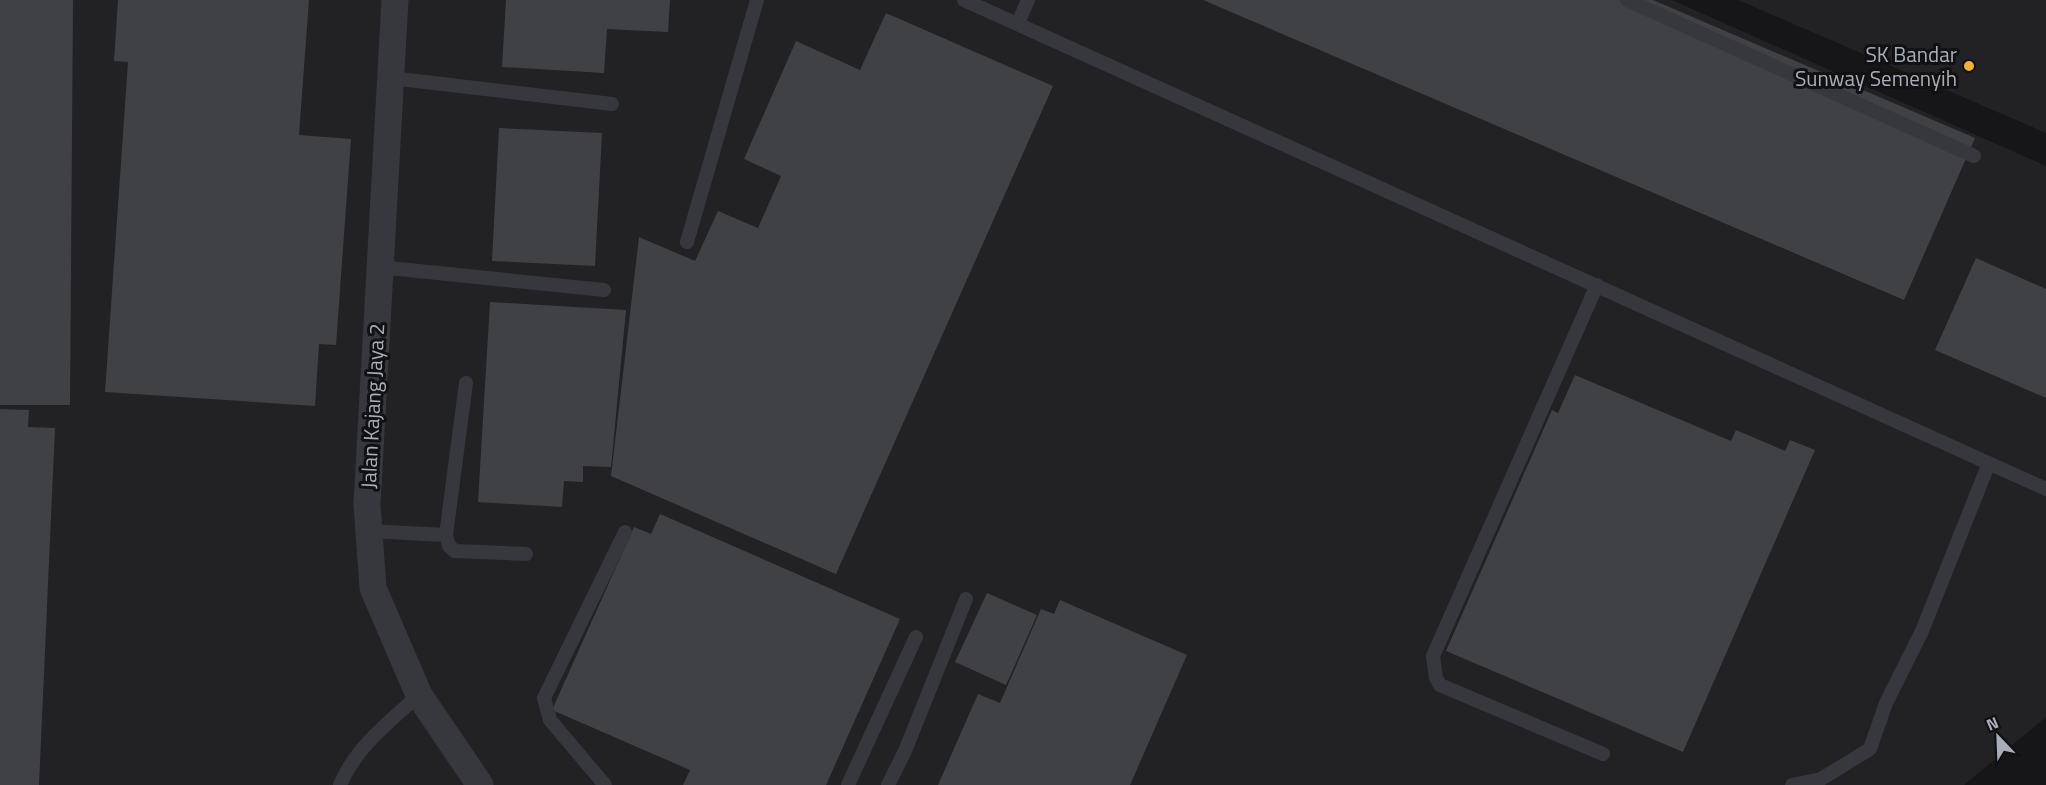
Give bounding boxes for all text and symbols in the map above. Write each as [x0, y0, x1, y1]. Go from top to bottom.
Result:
place label: SK Bandar Sunway Semenyih [1795, 38, 1957, 94]
marker: SK Bandar Sunway Semenyih [1962, 59, 1976, 73]
street label: Jalan Kajang Jaya 2 [352, 323, 392, 489]
north arrow [1968, 707, 2028, 767]
text: N [1982, 710, 2002, 736]

